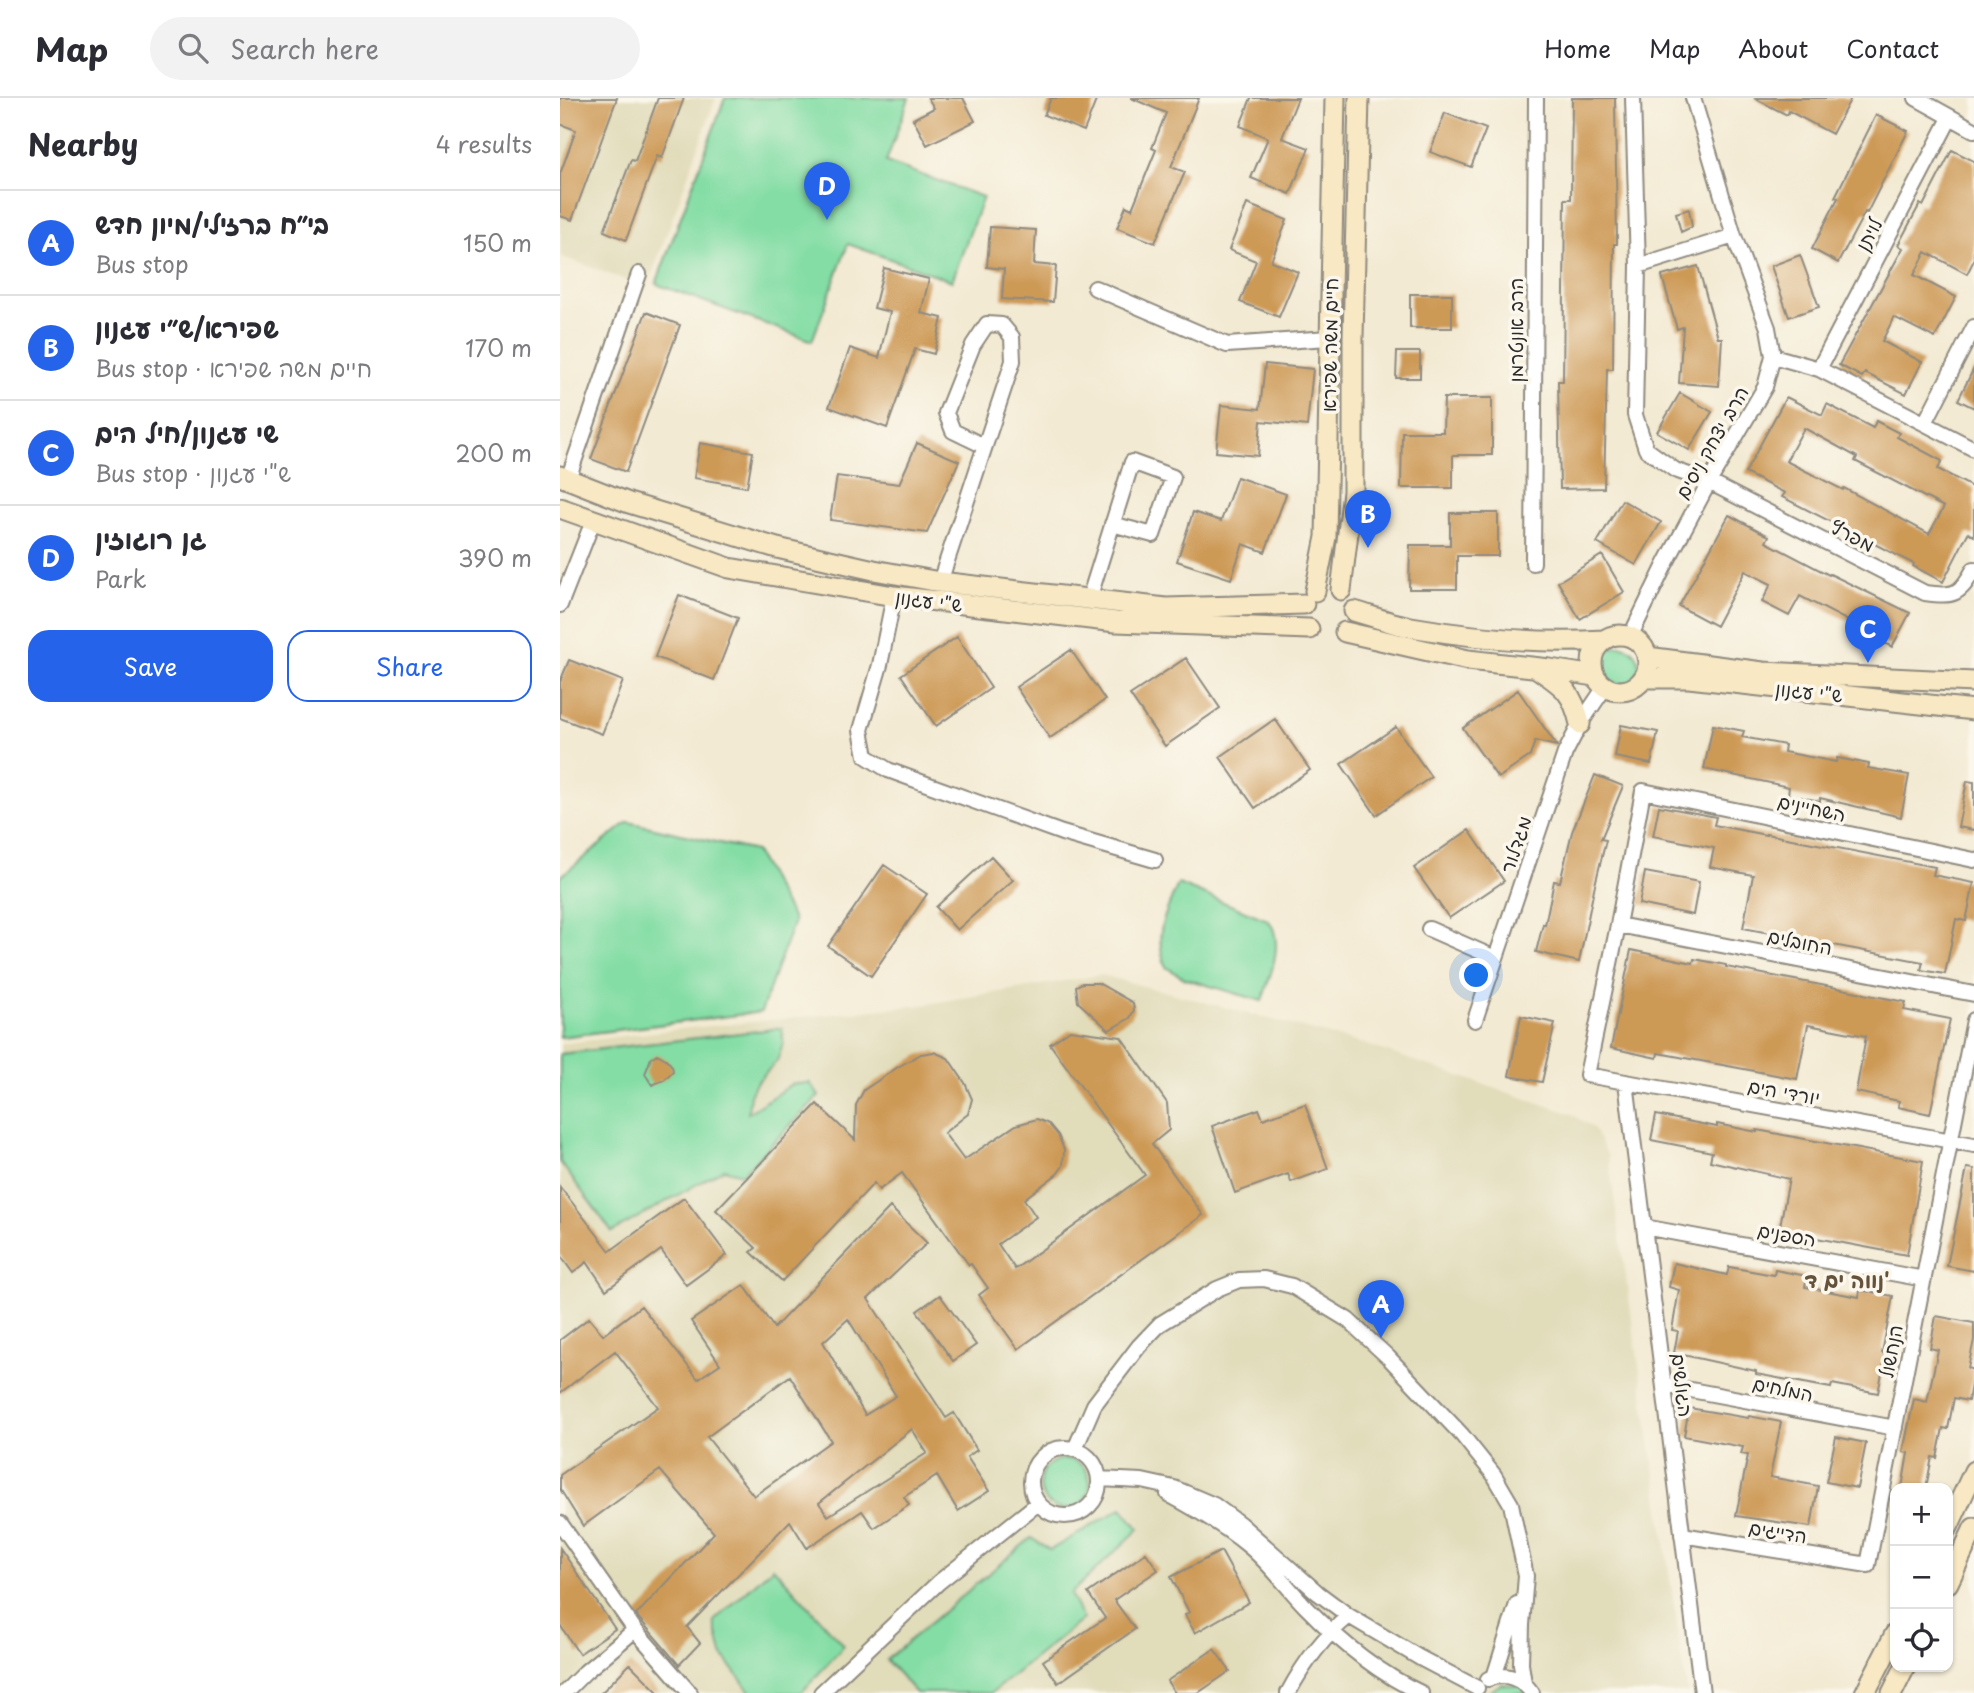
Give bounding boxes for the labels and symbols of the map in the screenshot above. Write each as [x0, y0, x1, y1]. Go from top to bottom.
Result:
pin: D [804, 162, 850, 220]
street label: לויתן [1848, 212, 1888, 256]
street label: חיים משה שפירא [1314, 278, 1344, 412]
street label: הרב אונטרמן [1501, 278, 1529, 382]
street label: הרב יצחק ניסים [1667, 381, 1755, 503]
pin: B [1345, 490, 1391, 548]
street label: מפרץ [1826, 512, 1880, 558]
street label: ש"י עגנון [894, 582, 964, 618]
pin: C [1845, 605, 1891, 663]
street label: ש"י עגנון [1774, 674, 1844, 708]
street label: השחיינים [1775, 786, 1849, 828]
street label: מגדלור [1492, 812, 1538, 876]
street label: החובלים [1765, 921, 1835, 961]
your location [1459, 958, 1493, 992]
street label: יורדי הים [1746, 1071, 1822, 1111]
street label: הספנים [1755, 1215, 1819, 1253]
district label: נווה ים ד' [1804, 1263, 1890, 1295]
pin: A [1358, 1280, 1404, 1338]
street label: הנחשול [1871, 1322, 1909, 1380]
street label: הגולשים [1665, 1351, 1701, 1419]
street label: המלחים [1750, 1368, 1816, 1408]
street label: הדייגים [1747, 1513, 1809, 1549]

